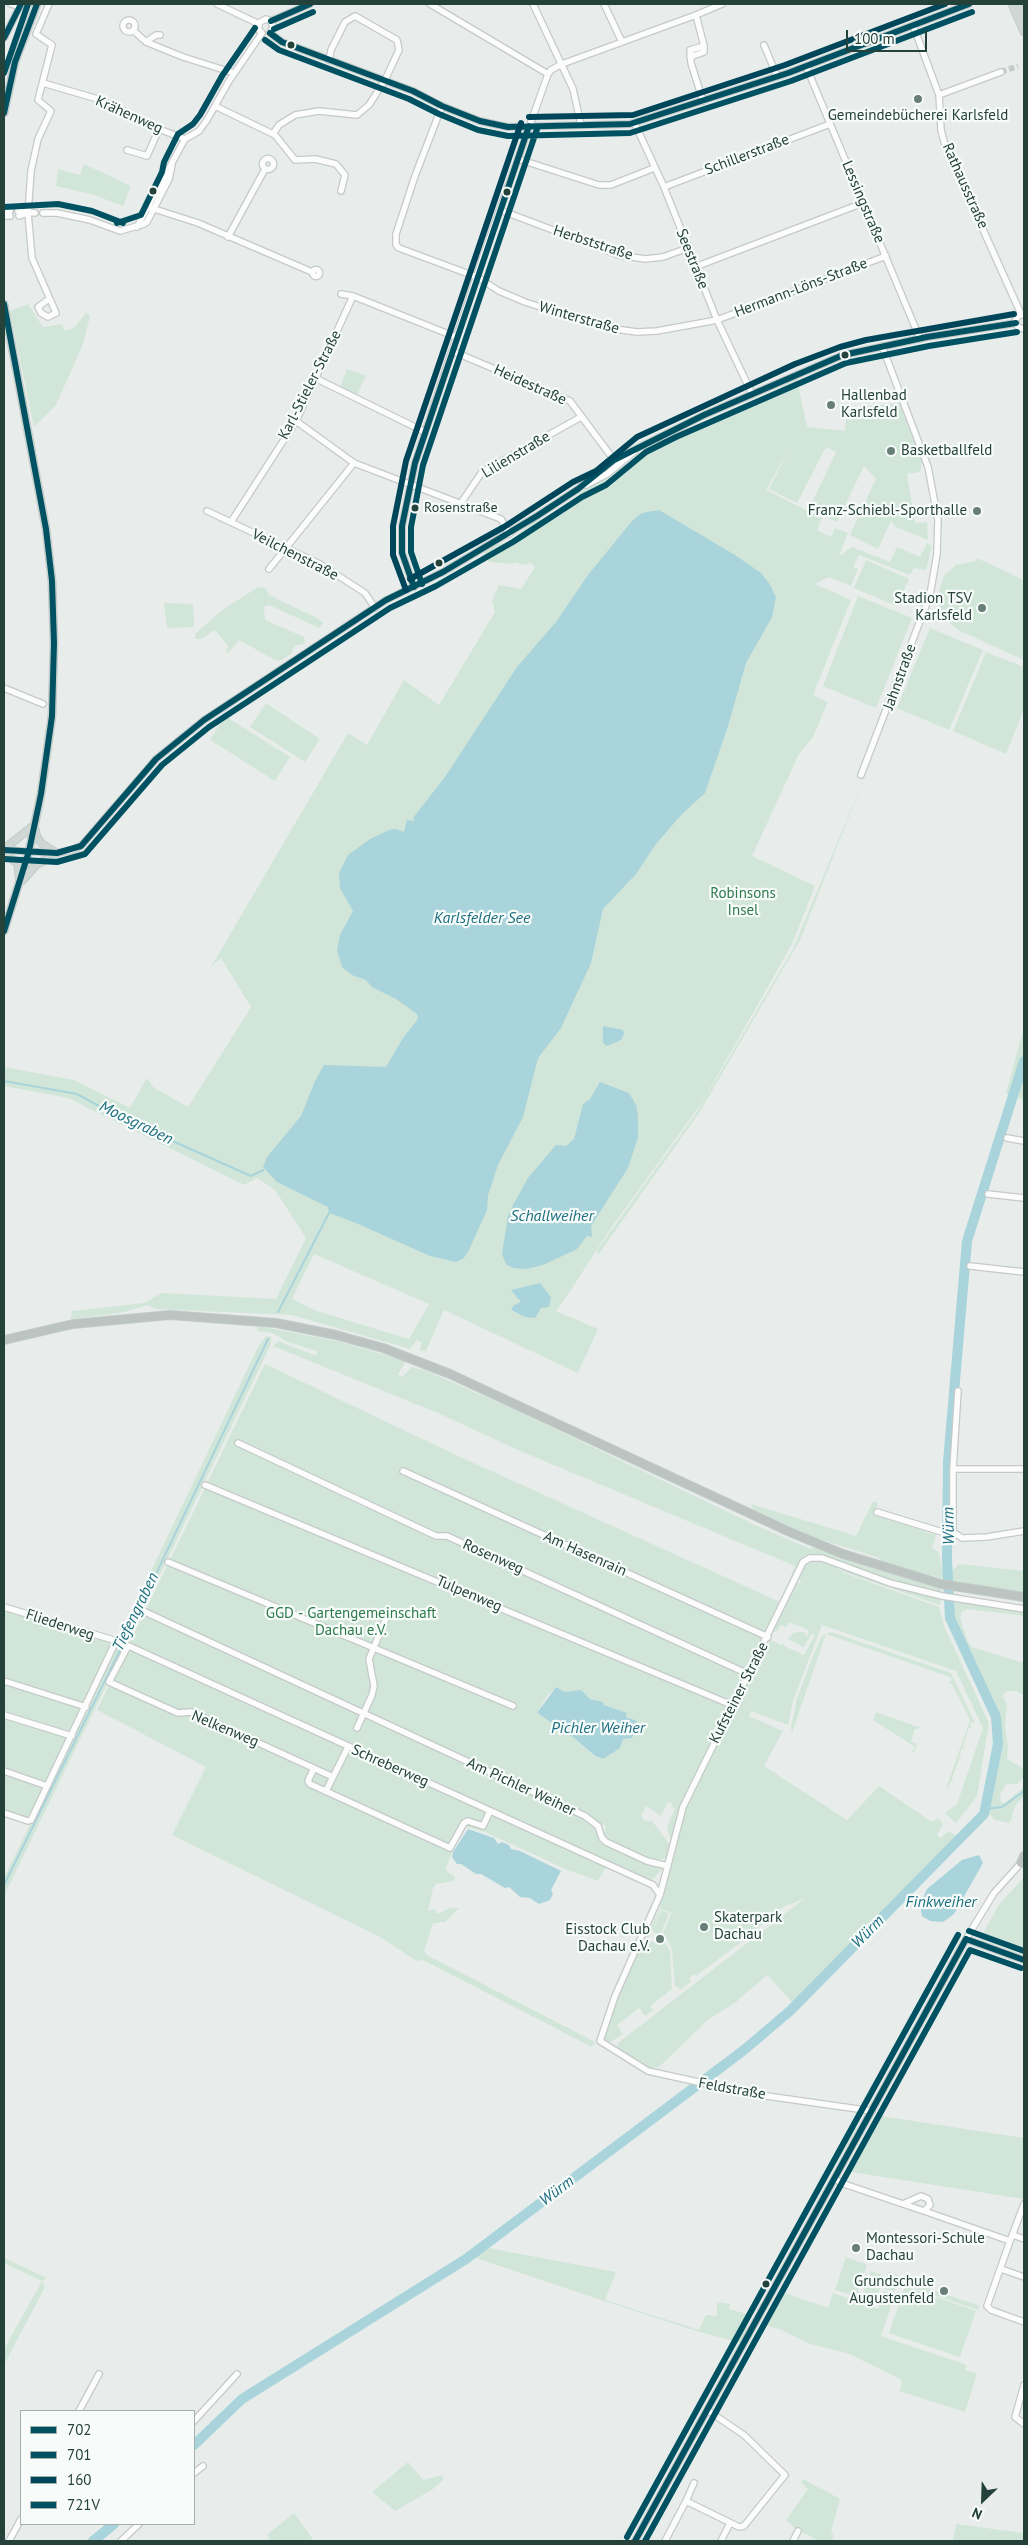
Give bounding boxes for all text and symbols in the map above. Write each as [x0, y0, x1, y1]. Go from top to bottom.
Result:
scale bar [848, 20, 929, 52]
text: 100 m [854, 29, 895, 48]
unlabelled marker [286, 40, 296, 50]
street label: Krähenweg [93, 92, 165, 138]
marker: Gemeindebücherei Karlsfeld [912, 93, 924, 105]
place label: Gemeindebücherei Karlsfeld [828, 107, 1008, 125]
street label: Schillerstraße [702, 131, 792, 179]
street label: Rathausstraße [938, 140, 992, 232]
street label: Lessingstraße [838, 158, 888, 246]
unlabelled marker [148, 186, 158, 196]
unlabelled marker [502, 187, 512, 197]
street label: Herbststraße [551, 222, 635, 264]
street label: Seestraße [672, 226, 712, 292]
street label: Hermann-Löns-Straße [732, 254, 870, 322]
street label: Winterstraße [537, 298, 621, 338]
street label: Karl-Stieler-Straße [275, 327, 345, 443]
unlabelled marker [840, 350, 850, 360]
street label: Heidestraße [491, 361, 569, 409]
place label: Hallenbad Karlsfeld [841, 387, 907, 422]
marker: Hallenbad Karlsfeld [825, 399, 837, 411]
street label: Lilienstraße [479, 428, 553, 482]
place label: Basketballfeld [901, 442, 992, 460]
marker: Basketballfeld [885, 445, 897, 457]
place label: Rosenstraße [424, 500, 498, 516]
place label: Franz-Schiebl-Sporthalle [808, 502, 967, 520]
marker: Rosenstraße [410, 503, 420, 513]
marker: Franz-Schiebl-Sporthalle [971, 505, 983, 517]
street label: Veilchenstraße [249, 525, 341, 585]
unlabelled marker [434, 558, 444, 568]
place label: Stadion TSV Karlsfeld [894, 590, 972, 625]
marker: Stadion TSV Karlsfeld [976, 602, 988, 614]
street label: Jahnstraße [880, 642, 920, 712]
park label: Robinsons Insel [710, 885, 776, 920]
water label: Karlsfelder See [434, 908, 530, 928]
water label: Moosgraben [96, 1097, 176, 1149]
water label: Schallweiher [510, 1206, 594, 1226]
water label: Würm [939, 1507, 959, 1545]
street label: Am Hasenrain [541, 1528, 629, 1580]
street label: Rosenweg [460, 1536, 526, 1578]
water label: Tiefengraben [109, 1570, 163, 1654]
street label: Tulpenweg [433, 1572, 505, 1616]
street label: Fliederweg [23, 1605, 97, 1645]
park label: GGD - Gartengemeinschaft Dachau e.V. [266, 1605, 436, 1640]
street label: Kufsteiner Straße [706, 1639, 772, 1747]
street label: Nelkenweg [189, 1707, 261, 1751]
water label: Pichler Weiher [551, 1718, 645, 1738]
street label: Schreberweg [348, 1741, 432, 1791]
street label: Am Pichler Weiher [464, 1754, 578, 1820]
water label: Finkweiher [905, 1892, 977, 1912]
place label: Skaterpark Dachau [714, 1909, 782, 1944]
water label: Würm [848, 1912, 888, 1952]
place label: Eisstock Club Dachau e.V. [565, 1921, 650, 1956]
marker: Skaterpark Dachau [698, 1921, 710, 1933]
marker: Eisstock Club Dachau e.V. [654, 1933, 666, 1945]
street label: Feldstraße [697, 2074, 767, 2104]
water label: Würm [536, 2172, 578, 2210]
place label: Montessori-Schule Dachau [866, 2230, 985, 2265]
marker: Montessori-Schule Dachau [850, 2242, 862, 2254]
place label: Grundschule Augustenfeld [849, 2273, 934, 2308]
unlabelled marker [761, 2279, 771, 2289]
marker: Grundschule Augustenfeld [938, 2285, 950, 2297]
legend [20, 2410, 195, 2525]
text: 702 [67, 2420, 92, 2439]
text: 701 [67, 2445, 92, 2464]
text: 160 [67, 2470, 92, 2489]
north arrow [958, 2475, 1008, 2525]
text: 721V [67, 2495, 100, 2514]
text: N [969, 2504, 985, 2524]

